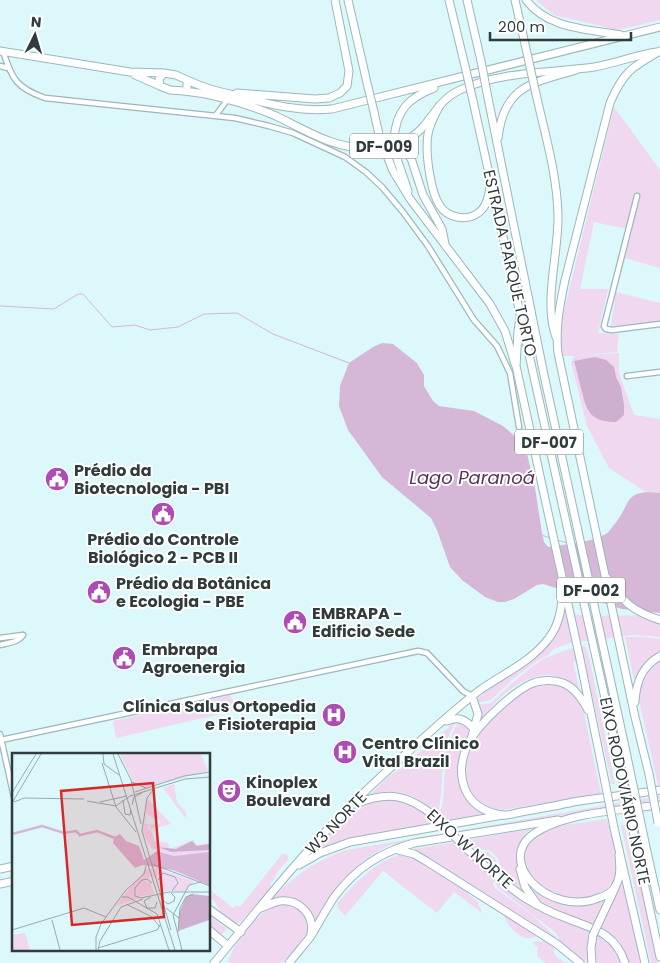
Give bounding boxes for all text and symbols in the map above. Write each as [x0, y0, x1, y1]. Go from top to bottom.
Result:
north arrow [10, 10, 60, 60]
scale bar [490, 10, 631, 42]
text: N [30, 12, 42, 32]
text: 200 m [498, 16, 545, 37]
road number: DF-009 [350, 134, 418, 158]
street label: ESTRADA PARQUE TORTO [477, 167, 543, 359]
road number: DF-007 [515, 430, 583, 454]
place label: Prédio da Biotecnologia - PBI [74, 459, 229, 500]
water label: Lago Paranoá [409, 465, 535, 490]
public building icon: Prédio da Biotecnologia - PBI [44, 466, 70, 492]
public building icon: Prédio do Controle Biológico 2 - PCB II [150, 501, 176, 527]
place label: Prédio do Controle Biológico 2 - PCB II [87, 528, 239, 569]
place label: Prédio da Botânica e Ecologia - PBE [116, 572, 271, 613]
road number: DF-002 [557, 578, 625, 602]
public building icon: Prédio da Botânica e Ecologia - PBE [86, 579, 112, 605]
place label: EMBRAPA - Edificio Sede [312, 602, 415, 643]
public building icon: EMBRAPA - Edificio Sede [282, 609, 308, 635]
place label: Embrapa Agroenergia [142, 638, 246, 679]
public building icon: Embrapa Agroenergia [111, 645, 137, 671]
place label: Clínica Salus Ortopedia e Fisioterapia [123, 695, 316, 736]
street label: EIXO RODOVIÁRIO NORTE [594, 695, 656, 887]
hospital icon: Clínica Salus Ortopedia e Fisioterapia [321, 702, 347, 728]
place label: Centro Clínico Vital Brazil [362, 732, 479, 773]
hospital icon: Centro Clínico Vital Brazil [332, 739, 358, 765]
inset map [12, 753, 210, 950]
place label: Kinoplex Boulevard [246, 771, 331, 812]
theatre icon: Kinoplex Boulevard [216, 778, 242, 804]
street label: W3 NORTE [300, 786, 372, 860]
street label: EIXO W NORTE [422, 804, 518, 894]

